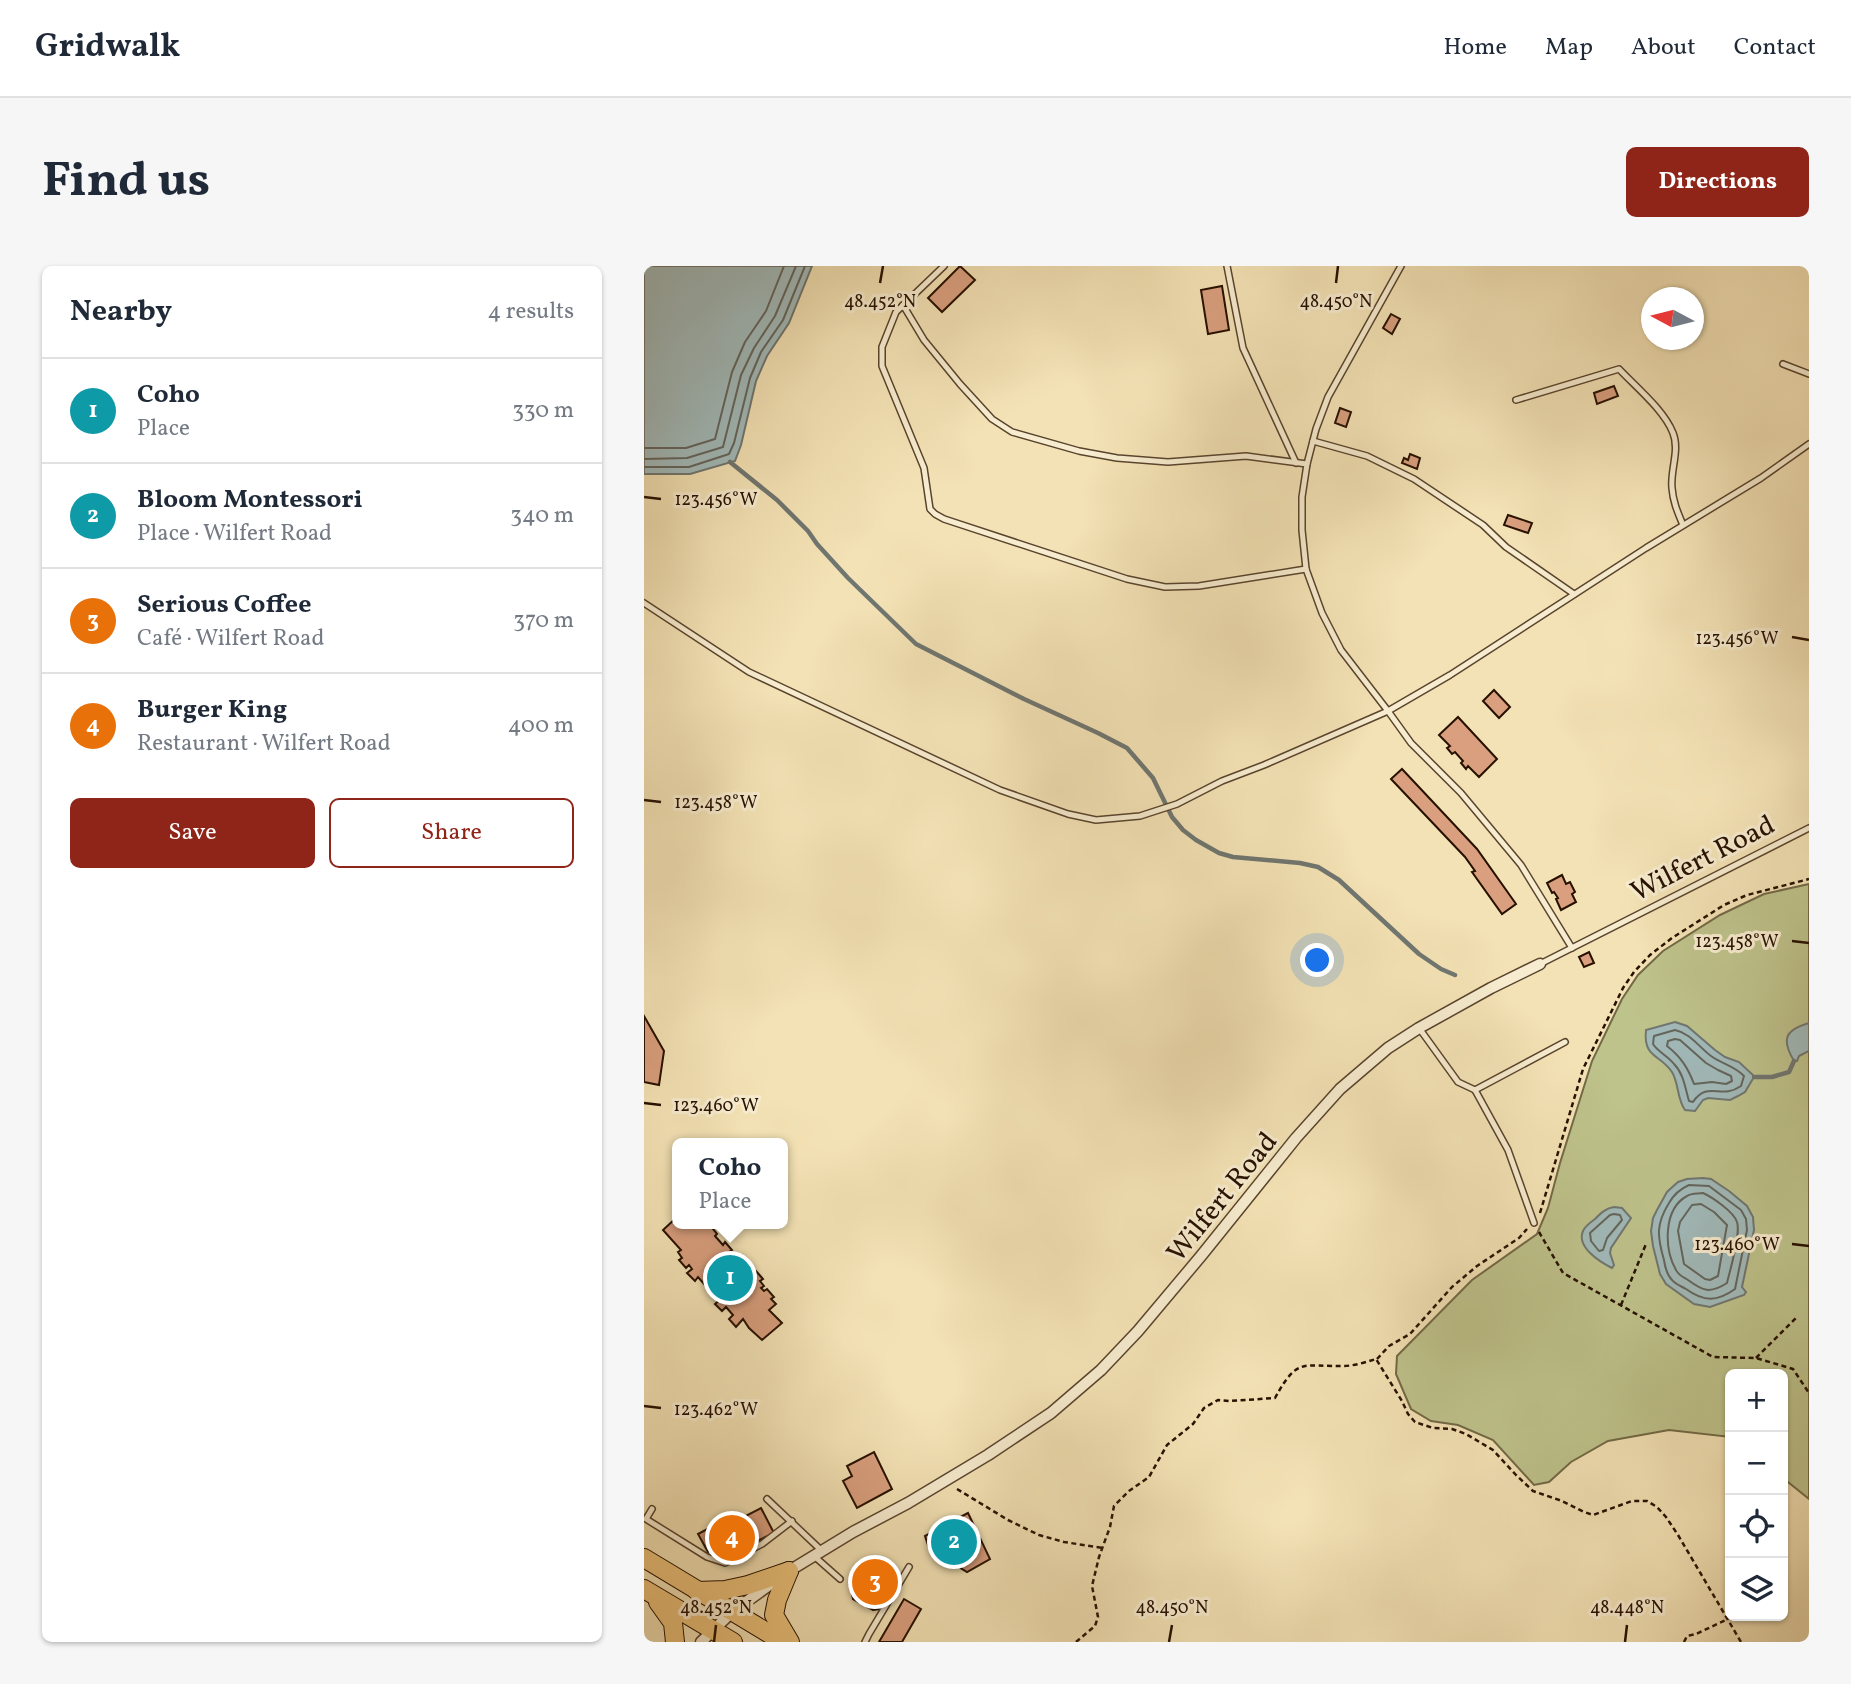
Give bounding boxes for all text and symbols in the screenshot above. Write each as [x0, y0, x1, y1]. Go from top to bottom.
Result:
text: Gridwalk [35, 25, 180, 71]
text: Home [1443, 31, 1507, 65]
text: Map [1545, 31, 1593, 65]
text: About [1631, 31, 1696, 65]
text: Contact [1734, 31, 1816, 65]
button: Directions [1626, 147, 1809, 217]
text: Find us [42, 148, 210, 217]
north arrow [1641, 287, 1704, 350]
text: 48.452°N [844, 290, 916, 315]
text: 48.450°N [1300, 290, 1372, 315]
text: Nearby [70, 291, 172, 333]
text: 4 results [488, 296, 574, 328]
text: Coho [137, 377, 200, 413]
text: 1 [88, 395, 98, 427]
text: 330 m [512, 395, 574, 427]
text: Place [137, 413, 190, 445]
text: Bloom Montessori [137, 482, 363, 518]
text: 123.456°W [674, 488, 758, 513]
text: 2 [87, 500, 99, 532]
text: 340 m [510, 500, 574, 532]
text: Place · Wilfert Road [137, 518, 332, 550]
text: Serious Coffee [137, 587, 311, 623]
text: 3 [87, 605, 99, 637]
text: 370 m [513, 605, 574, 637]
text: Café · Wilfert Road [137, 623, 324, 655]
text: 123.456°W [1695, 627, 1779, 652]
text: Burger King [137, 692, 287, 728]
text: 4 [86, 710, 100, 742]
text: 400 m [508, 710, 574, 742]
text: Restaurant · Wilfert Road [137, 728, 391, 760]
text: 123.458°W [674, 791, 758, 816]
button: Save [70, 798, 315, 868]
button: Share [329, 798, 574, 868]
street label: Wilfert Road [1624, 806, 1782, 912]
text: 123.458°W [1695, 930, 1779, 955]
your location [1300, 943, 1334, 977]
text: 123.460°W [673, 1094, 759, 1119]
street label: Wilfert Road [1158, 1124, 1288, 1271]
popup [672, 1138, 788, 1229]
text: Coho [699, 1150, 761, 1186]
text: Place [699, 1186, 751, 1218]
text: 123.460°W [1694, 1233, 1780, 1258]
pin: 1 [707, 1252, 753, 1304]
map controls [1725, 1369, 1788, 1621]
button: + [1725, 1369, 1788, 1432]
text: 123.462°W [674, 1398, 758, 1423]
button: − [1725, 1432, 1788, 1495]
button: locate [1725, 1495, 1788, 1558]
pin: 4 [709, 1512, 755, 1564]
pin: 2 [931, 1516, 977, 1568]
pin: 3 [852, 1556, 898, 1608]
button: layers [1725, 1558, 1788, 1621]
text: 48.452°N [680, 1596, 752, 1621]
text: 48.450°N [1136, 1596, 1208, 1621]
text: 48.448°N [1590, 1596, 1664, 1621]

